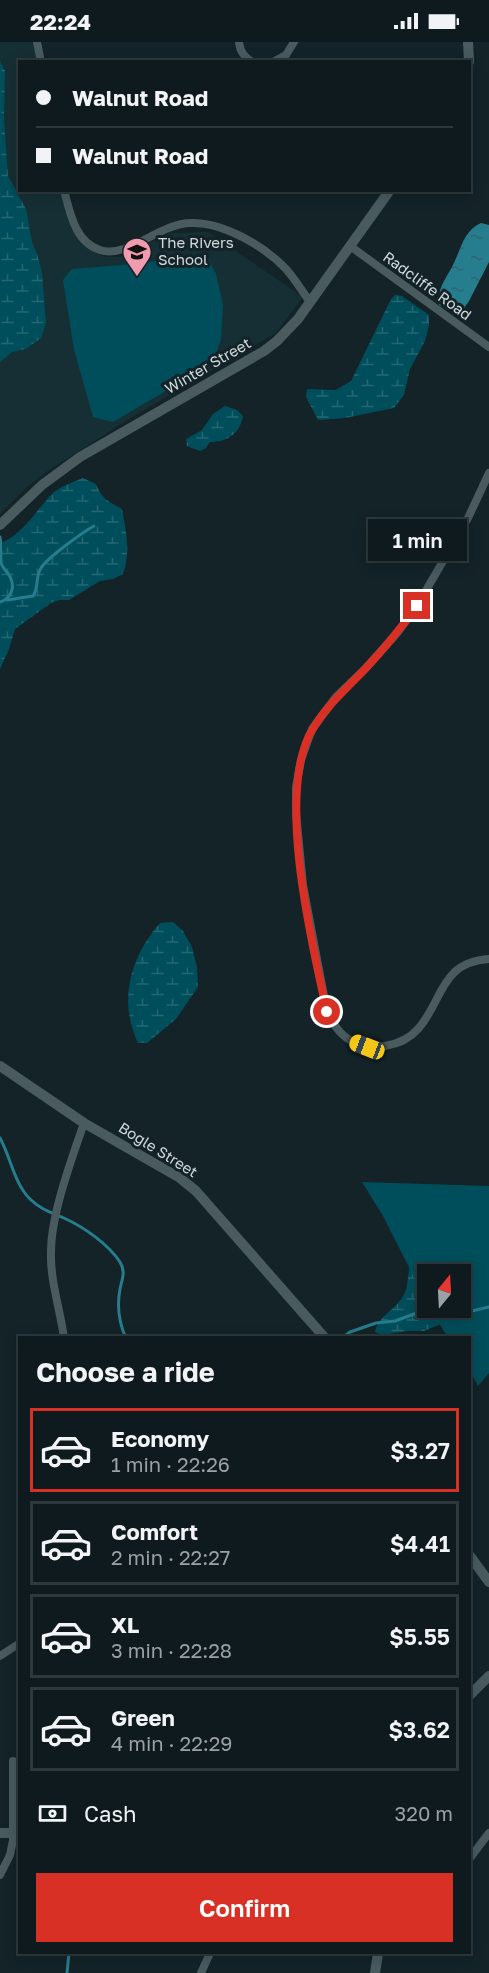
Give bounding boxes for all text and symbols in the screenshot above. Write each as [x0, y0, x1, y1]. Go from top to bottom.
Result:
text: 22:24 [30, 8, 91, 35]
text: Walnut Road [72, 84, 208, 111]
text: Walnut Road [72, 142, 208, 169]
place label: The Rivers School [158, 233, 234, 268]
school or university icon: The Rivers School [121, 236, 153, 278]
street label: Radcliffe Road [380, 247, 475, 323]
street label: Winter Street [161, 333, 254, 397]
callout: 1 min [368, 519, 466, 561]
text: 1 min [392, 528, 443, 552]
route end [403, 592, 430, 619]
route start [313, 998, 340, 1025]
car [347, 1032, 387, 1062]
street label: Bogle Street [116, 1118, 201, 1181]
north arrow [417, 1264, 471, 1318]
map controls [417, 1264, 471, 1318]
text: Choose a ride [36, 1356, 215, 1388]
icon: car [39, 1423, 93, 1477]
text: Economy [111, 1425, 209, 1452]
text: $3.27 [390, 1437, 450, 1464]
text: 1 min · 22:26 [111, 1452, 230, 1476]
icon: car [39, 1516, 93, 1570]
text: Comfort [111, 1518, 198, 1545]
text: $4.41 [390, 1530, 450, 1557]
text: 2 min · 22:27 [111, 1545, 230, 1569]
icon: car [39, 1609, 93, 1663]
text: XL [111, 1611, 139, 1638]
text: $5.55 [389, 1623, 450, 1650]
text: 3 min · 22:28 [111, 1638, 232, 1662]
icon: car [39, 1702, 93, 1756]
text: Green [111, 1704, 175, 1731]
text: $3.62 [388, 1716, 450, 1743]
text: 4 min · 22:29 [111, 1731, 232, 1755]
icon: cash [36, 1797, 69, 1830]
text: Cash [84, 1800, 137, 1827]
text: 320 m [395, 1801, 453, 1825]
button: Confirm [36, 1873, 453, 1942]

